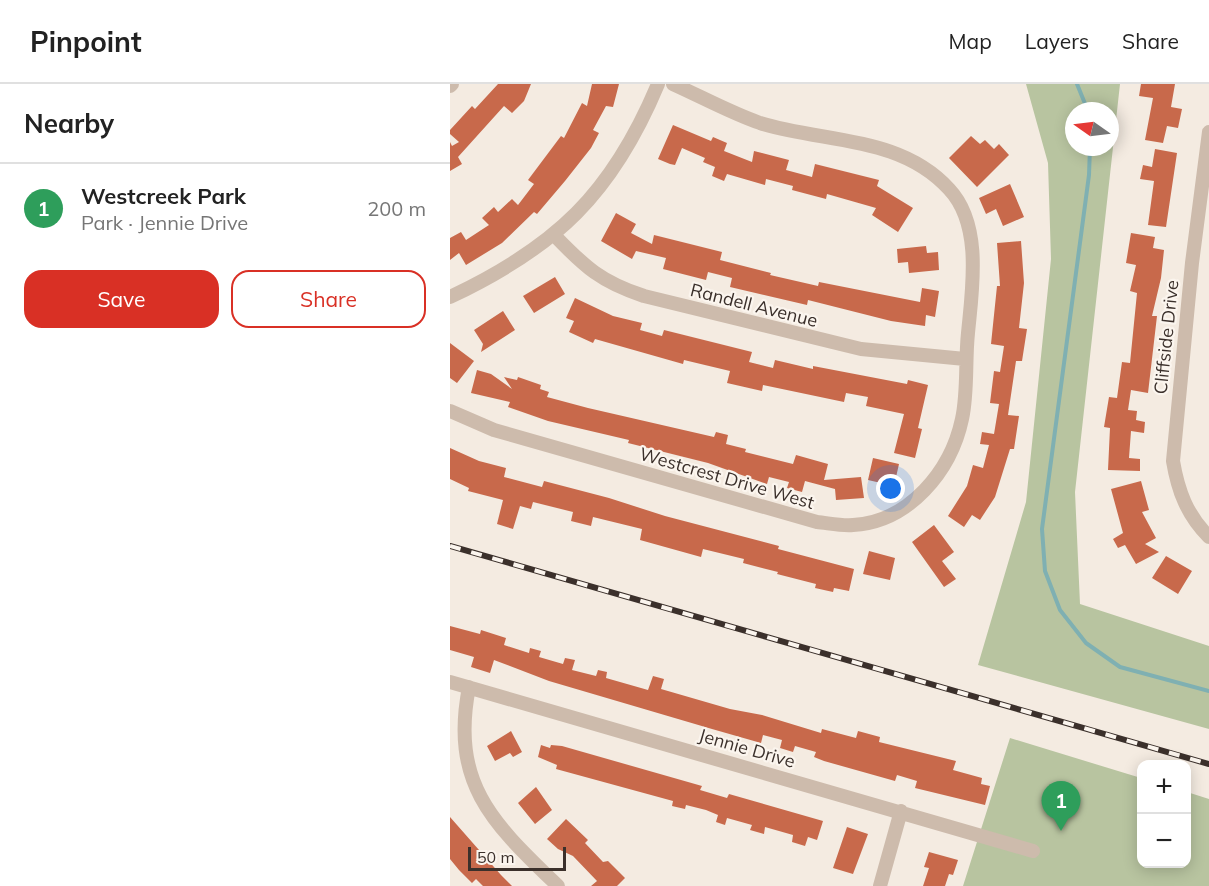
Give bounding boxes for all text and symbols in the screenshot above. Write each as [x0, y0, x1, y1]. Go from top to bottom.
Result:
text: Pinpoint [30, 24, 142, 59]
text: Map [949, 28, 992, 54]
text: Layers [1025, 28, 1089, 54]
text: Share [1122, 28, 1179, 54]
north arrow [1065, 102, 1119, 156]
text: Nearby [24, 107, 114, 140]
text: Westcreek Park [81, 182, 246, 210]
text: 1 [38, 196, 50, 221]
text: 200 m [367, 196, 426, 221]
text: Park · Jennie Drive [81, 210, 248, 235]
button: Save [24, 270, 219, 328]
button: Share [231, 270, 426, 328]
street label: Randell Avenue [688, 278, 820, 332]
street label: Cliffside Drive [1149, 279, 1183, 395]
street label: Westcrest Drive West [637, 442, 817, 514]
your location [876, 474, 905, 503]
street label: Jennie Drive [696, 723, 798, 773]
map controls [1137, 760, 1191, 868]
button: + [1137, 760, 1191, 814]
pin: 1 [1042, 782, 1080, 831]
button: − [1137, 814, 1191, 868]
scale bar [468, 844, 566, 872]
text: 50 m [477, 847, 514, 867]

